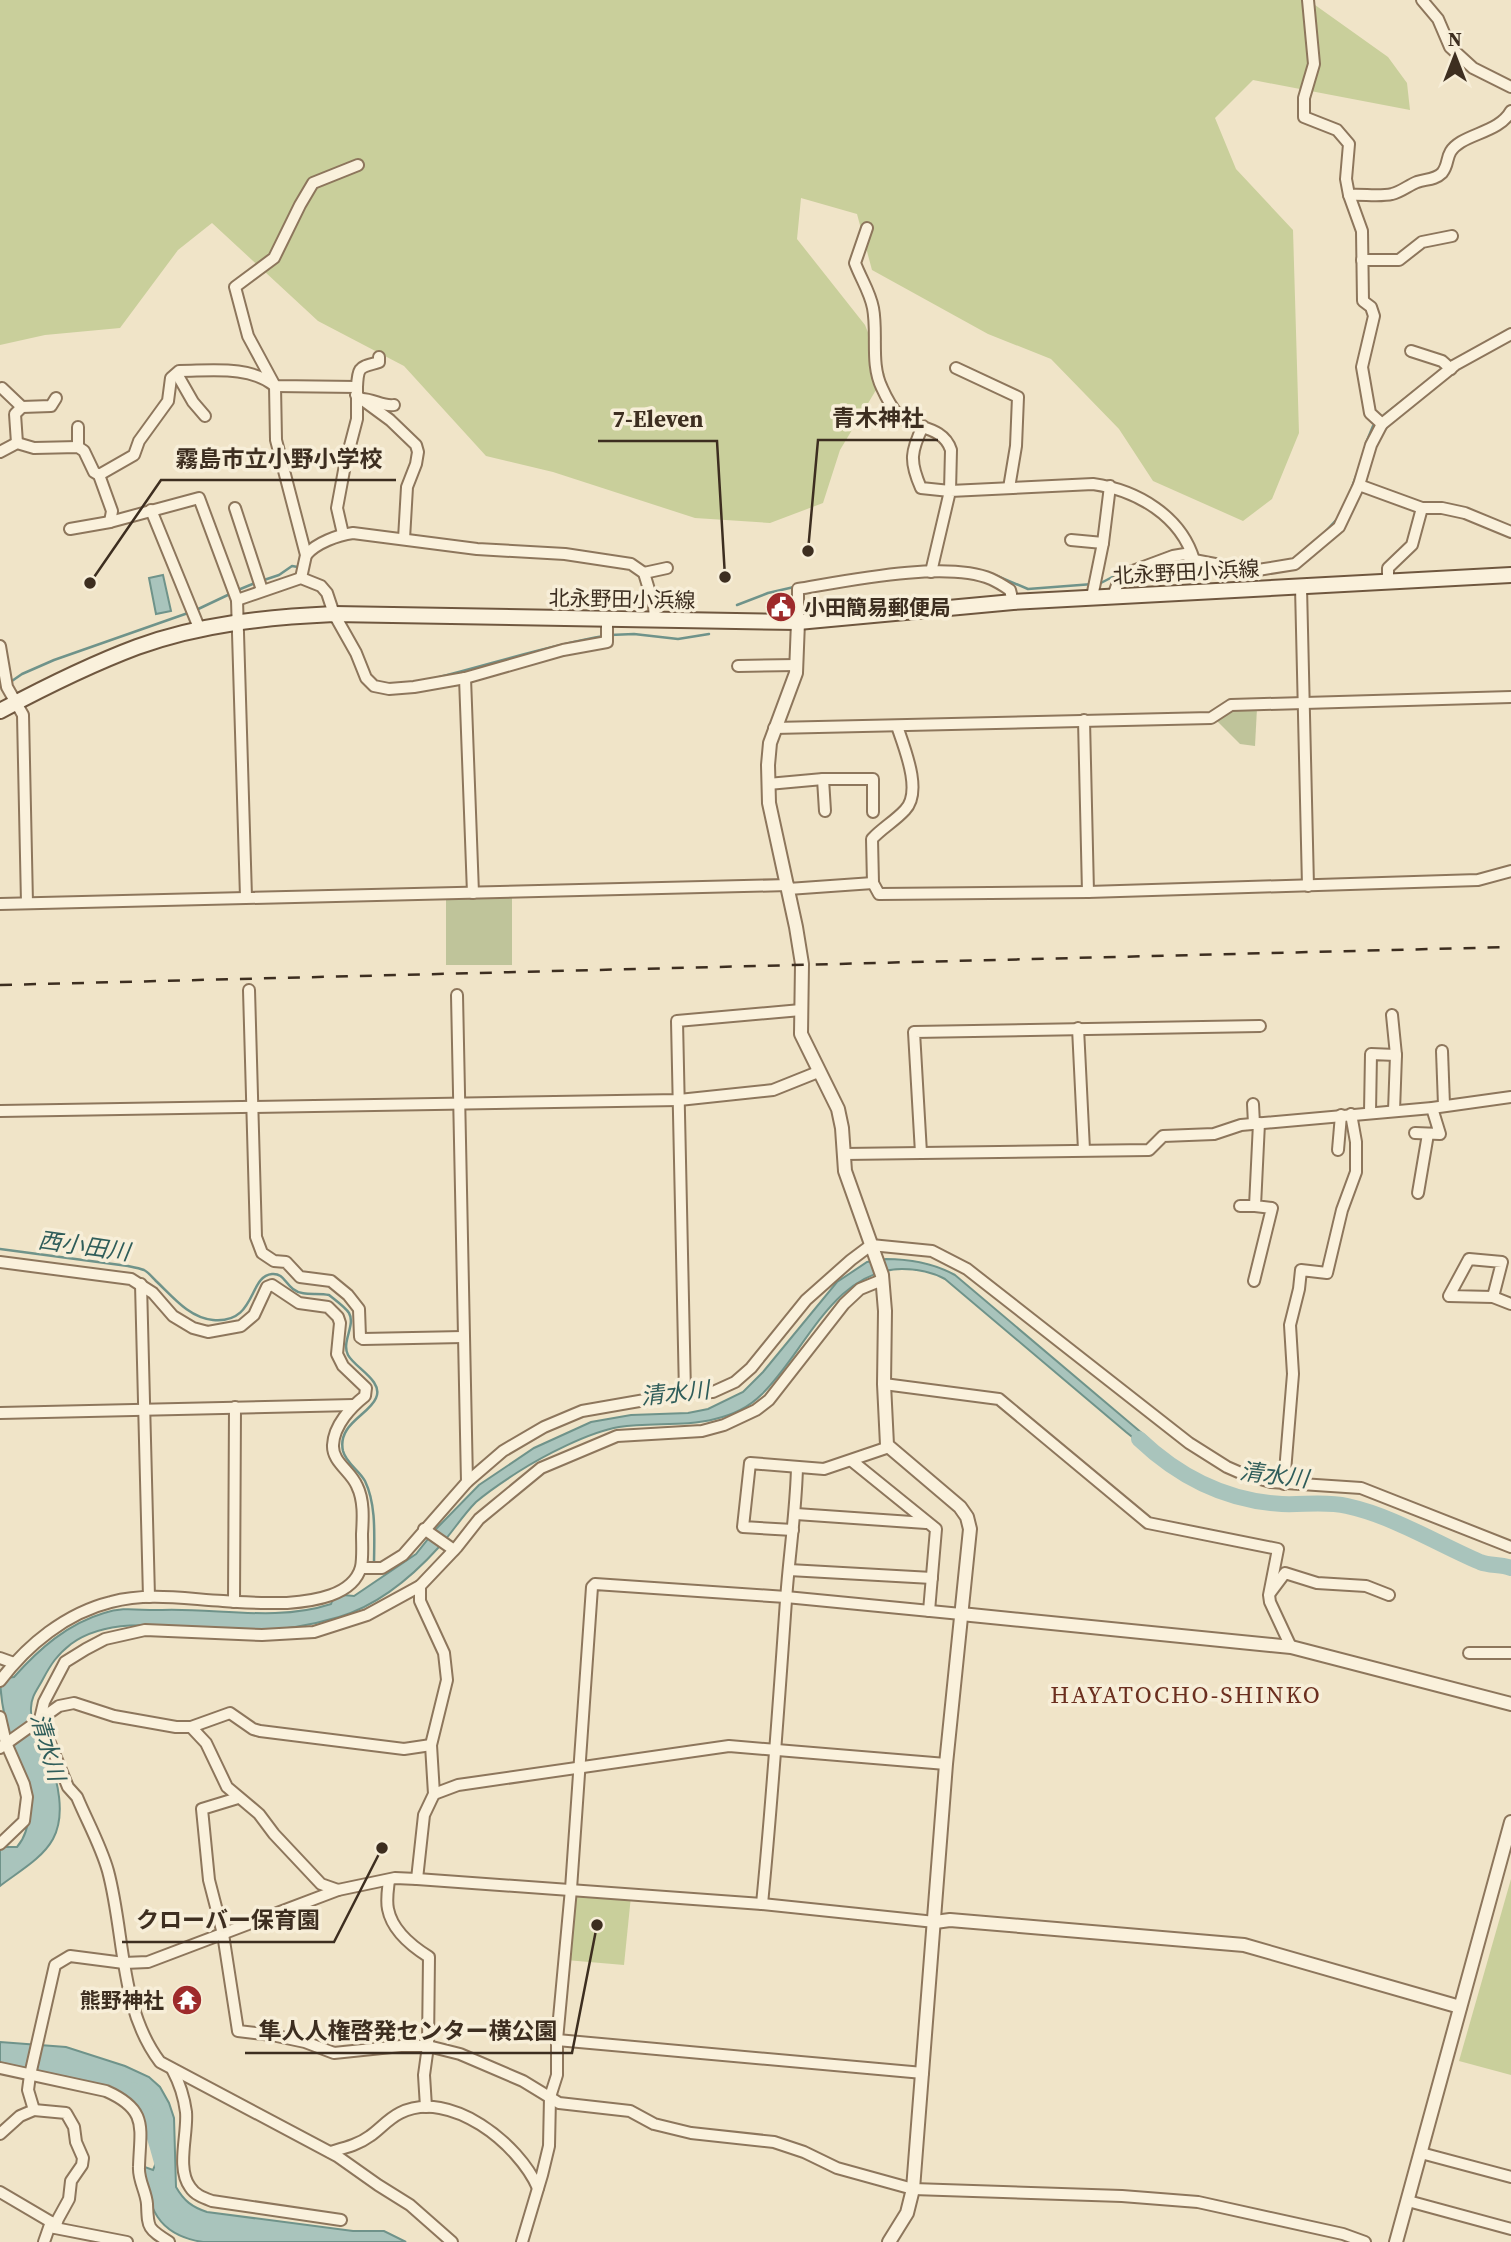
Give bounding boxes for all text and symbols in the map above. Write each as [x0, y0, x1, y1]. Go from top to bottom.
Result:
north arrow [1420, 21, 1490, 91]
text: N [1448, 26, 1462, 52]
callout: 青木神社 [818, 396, 938, 440]
callout: 7-Eleven [598, 397, 717, 441]
text: 青木神社 [832, 402, 924, 434]
text: 7-Eleven [613, 403, 703, 435]
callout: 霧島市立小野小学校 [161, 436, 396, 480]
text: 霧島市立小野小学校 [176, 443, 383, 475]
street label: 北永野田小浜線 [1112, 554, 1260, 590]
street label: 北永野田小浜線 [548, 583, 696, 615]
public building icon: 小田簡易郵便局 [764, 590, 798, 624]
place label: 小田簡易郵便局 [804, 593, 951, 622]
water label: 西小田川 [36, 1224, 135, 1269]
water label: 清水川 [639, 1373, 714, 1413]
water label: 清水川 [1238, 1455, 1313, 1495]
district label: HAYATOCHO-SHINKO [1050, 1678, 1322, 1711]
water label: 清水川 [23, 1709, 74, 1787]
callout: クローバー保育園 [122, 1898, 334, 1942]
text: クローバー保育園 [136, 1904, 320, 1936]
temple icon: 熊野神社 [170, 1983, 204, 2017]
place label: 熊野神社 [80, 1986, 164, 2015]
callout: 隼人人権啓発センター横公園 [245, 2009, 572, 2053]
text: 隼人人権啓発センター横公園 [259, 2015, 558, 2047]

